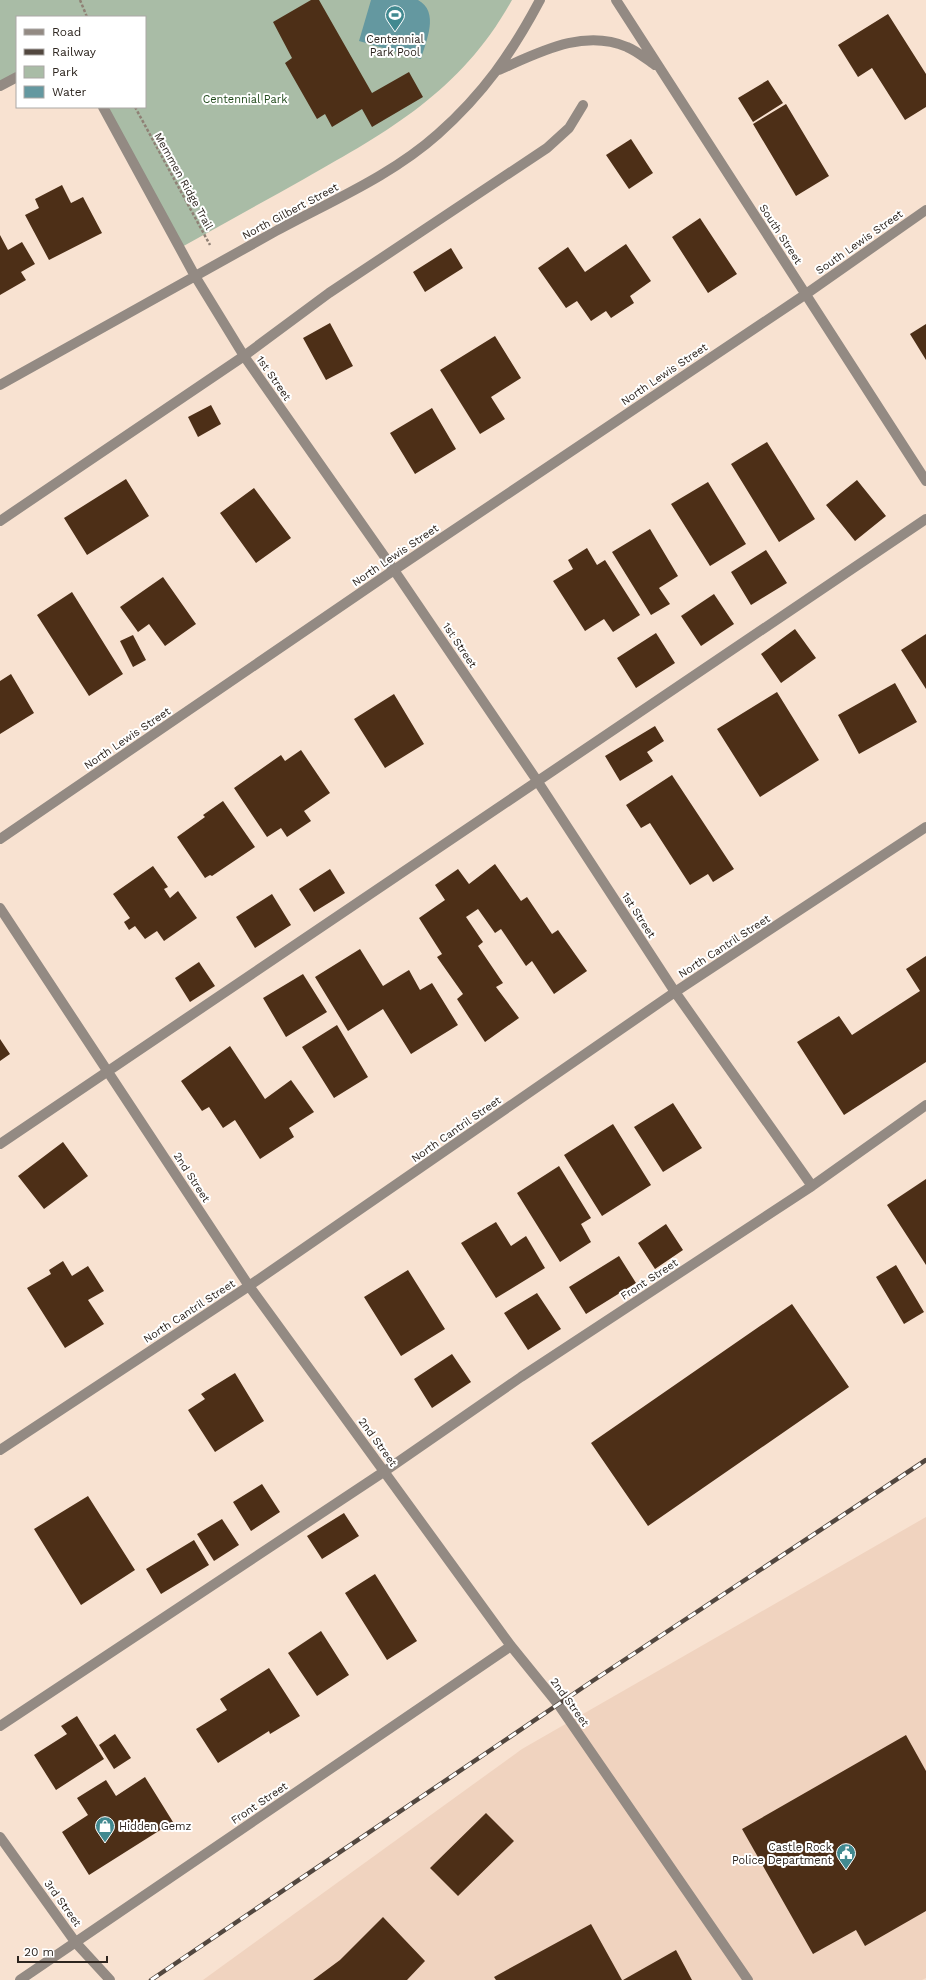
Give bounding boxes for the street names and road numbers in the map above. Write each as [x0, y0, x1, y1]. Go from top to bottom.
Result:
street label: Memmen Ridge Trail [151, 130, 216, 233]
street label: North Gilbert Street [240, 180, 341, 242]
street label: South Street [756, 202, 805, 267]
street label: South Lewis Street [813, 207, 906, 277]
street label: North Lewis Street [619, 340, 710, 408]
street label: 1st Street [253, 353, 294, 403]
street label: North Lewis Street [350, 521, 441, 589]
street label: 1st Street [440, 620, 480, 671]
street label: North Lewis Street [82, 704, 173, 772]
street label: 1st Street [619, 890, 658, 941]
street label: North Cantril Street [676, 912, 773, 981]
street label: North Cantril Street [409, 1093, 504, 1165]
street label: 2nd Street [171, 1150, 213, 1205]
street label: Front Street [618, 1256, 681, 1303]
street label: North Cantril Street [141, 1277, 238, 1346]
street label: 2nd Street [356, 1415, 400, 1469]
street label: 2nd Street [548, 1675, 592, 1729]
street label: Front Street [229, 1780, 290, 1827]
street label: 3rd Street [41, 1877, 84, 1929]

